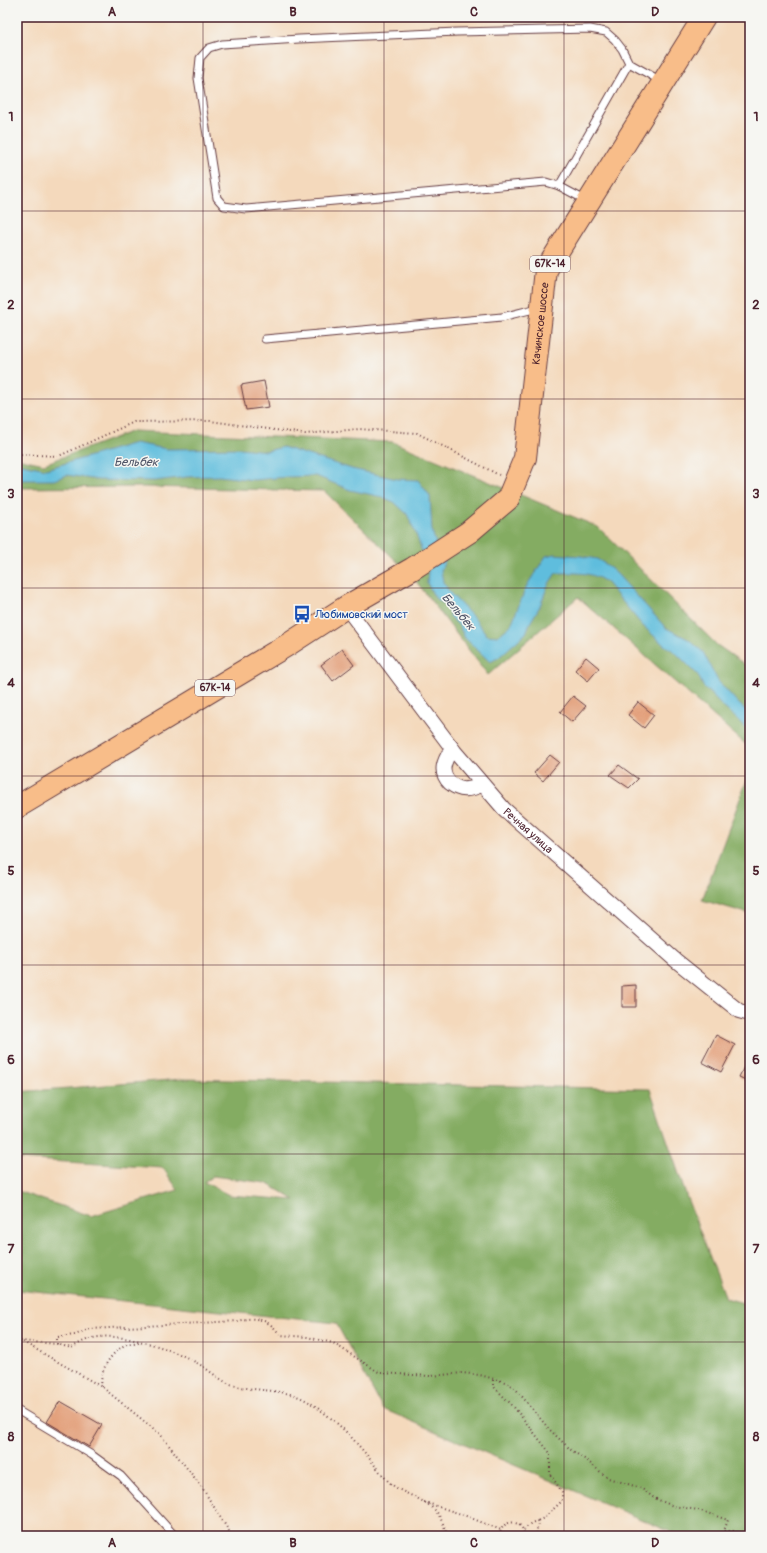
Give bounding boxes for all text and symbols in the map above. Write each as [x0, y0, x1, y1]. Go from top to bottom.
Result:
text: A [108, 4, 117, 20]
text: B [289, 4, 297, 20]
text: C [470, 4, 478, 20]
text: D [651, 4, 659, 20]
text: 1 [8, 109, 14, 125]
text: 1 [753, 109, 759, 125]
road number: 67К-14 [530, 256, 570, 272]
street label: Качинское шоссе [529, 281, 551, 365]
text: 2 [7, 297, 15, 313]
text: 2 [752, 297, 760, 313]
water label: Бельбек [114, 455, 160, 470]
text: 3 [7, 486, 15, 502]
text: 3 [752, 486, 760, 502]
water label: Бельбек [438, 590, 479, 635]
bus stop icon: Любимовский мост [292, 604, 312, 624]
place label: Любимовский мост [314, 608, 408, 621]
text: 4 [7, 675, 15, 691]
text: 4 [752, 675, 760, 691]
road number: 67К-14 [195, 680, 235, 696]
street label: Речная улица [501, 805, 556, 856]
text: 5 [7, 863, 15, 879]
text: 5 [752, 863, 760, 879]
text: 6 [7, 1052, 15, 1068]
text: 6 [752, 1052, 760, 1068]
text: 7 [8, 1241, 15, 1257]
text: 7 [753, 1241, 760, 1257]
text: 8 [8, 1429, 15, 1445]
text: 8 [753, 1429, 760, 1445]
text: A [108, 1535, 117, 1551]
text: B [289, 1535, 297, 1551]
text: C [470, 1535, 478, 1551]
text: D [651, 1535, 659, 1551]

